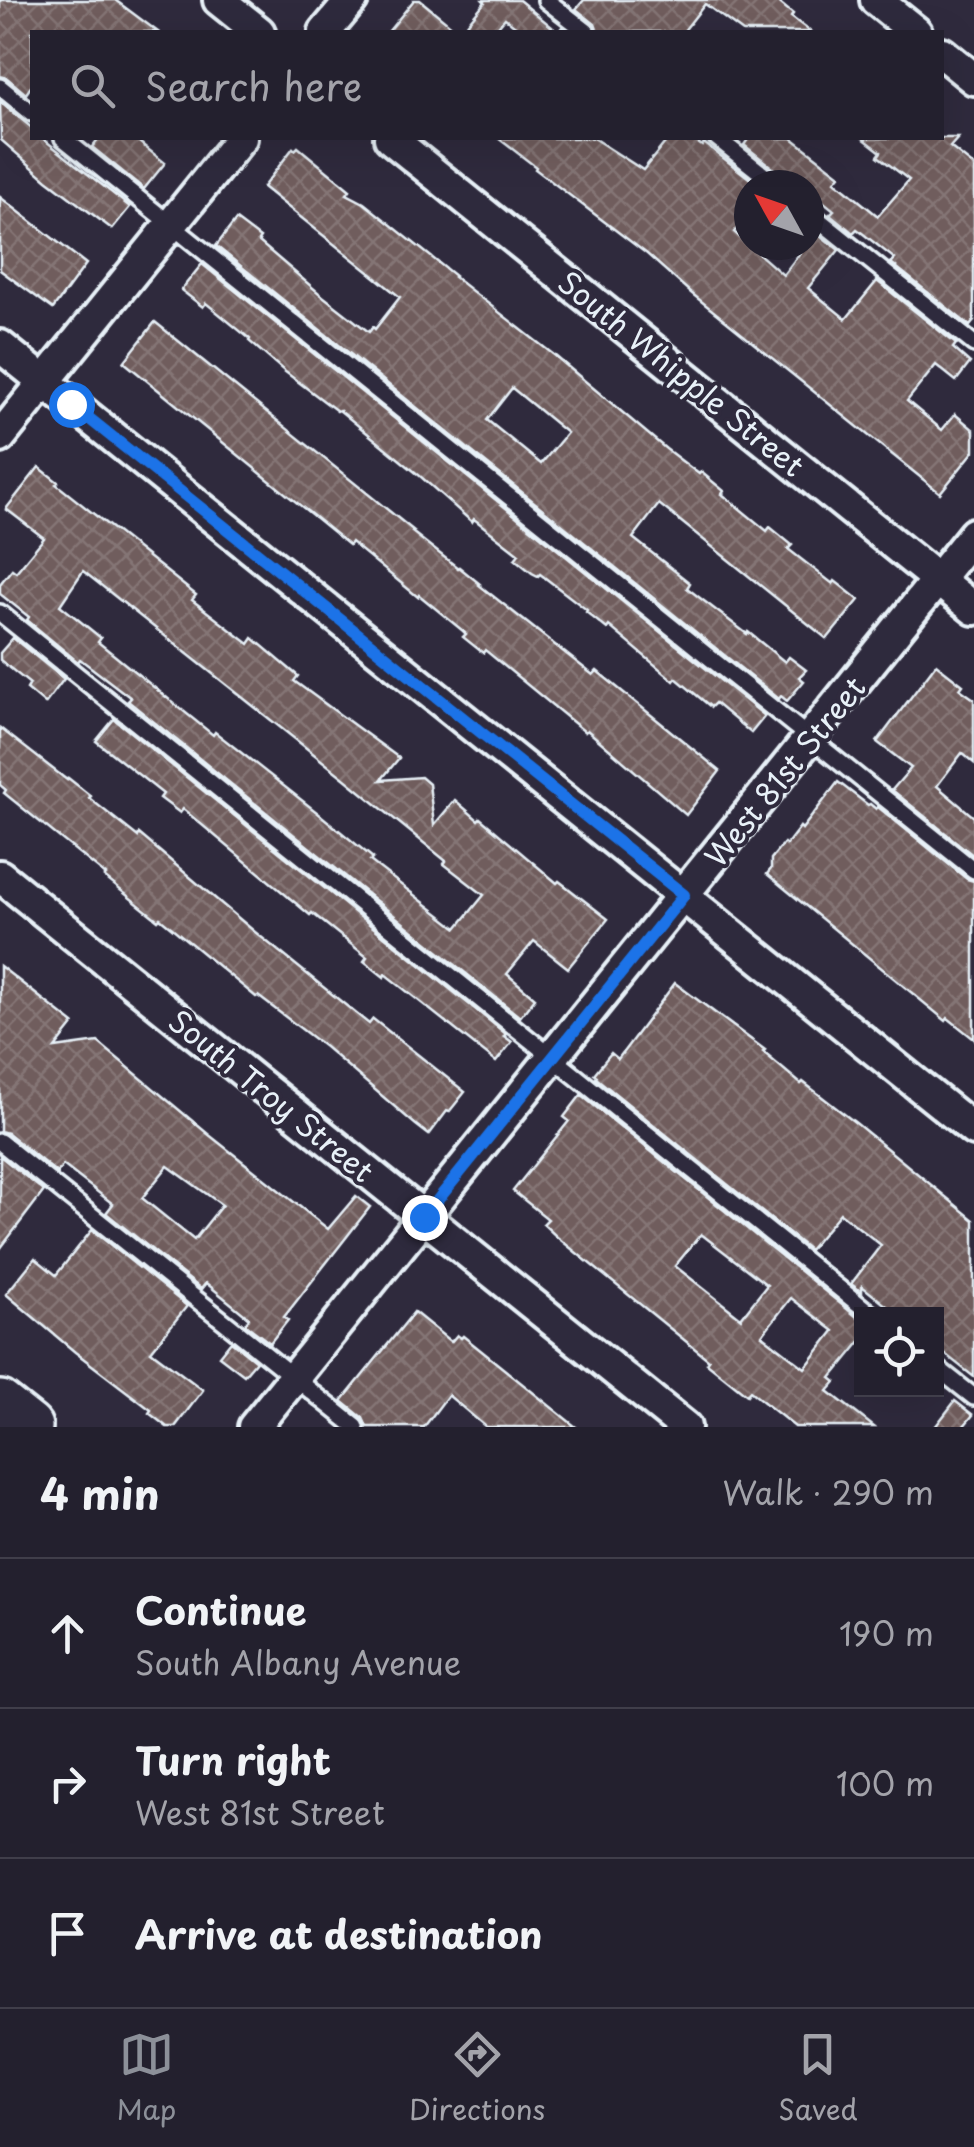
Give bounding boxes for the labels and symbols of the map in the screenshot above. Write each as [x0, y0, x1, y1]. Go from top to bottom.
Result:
north arrow [734, 170, 824, 260]
street label: South Whipple Street [549, 259, 815, 487]
route start [49, 382, 95, 428]
street label: West 81st Street [693, 666, 875, 876]
street label: South Troy Street [160, 998, 384, 1192]
route end [402, 1195, 448, 1241]

